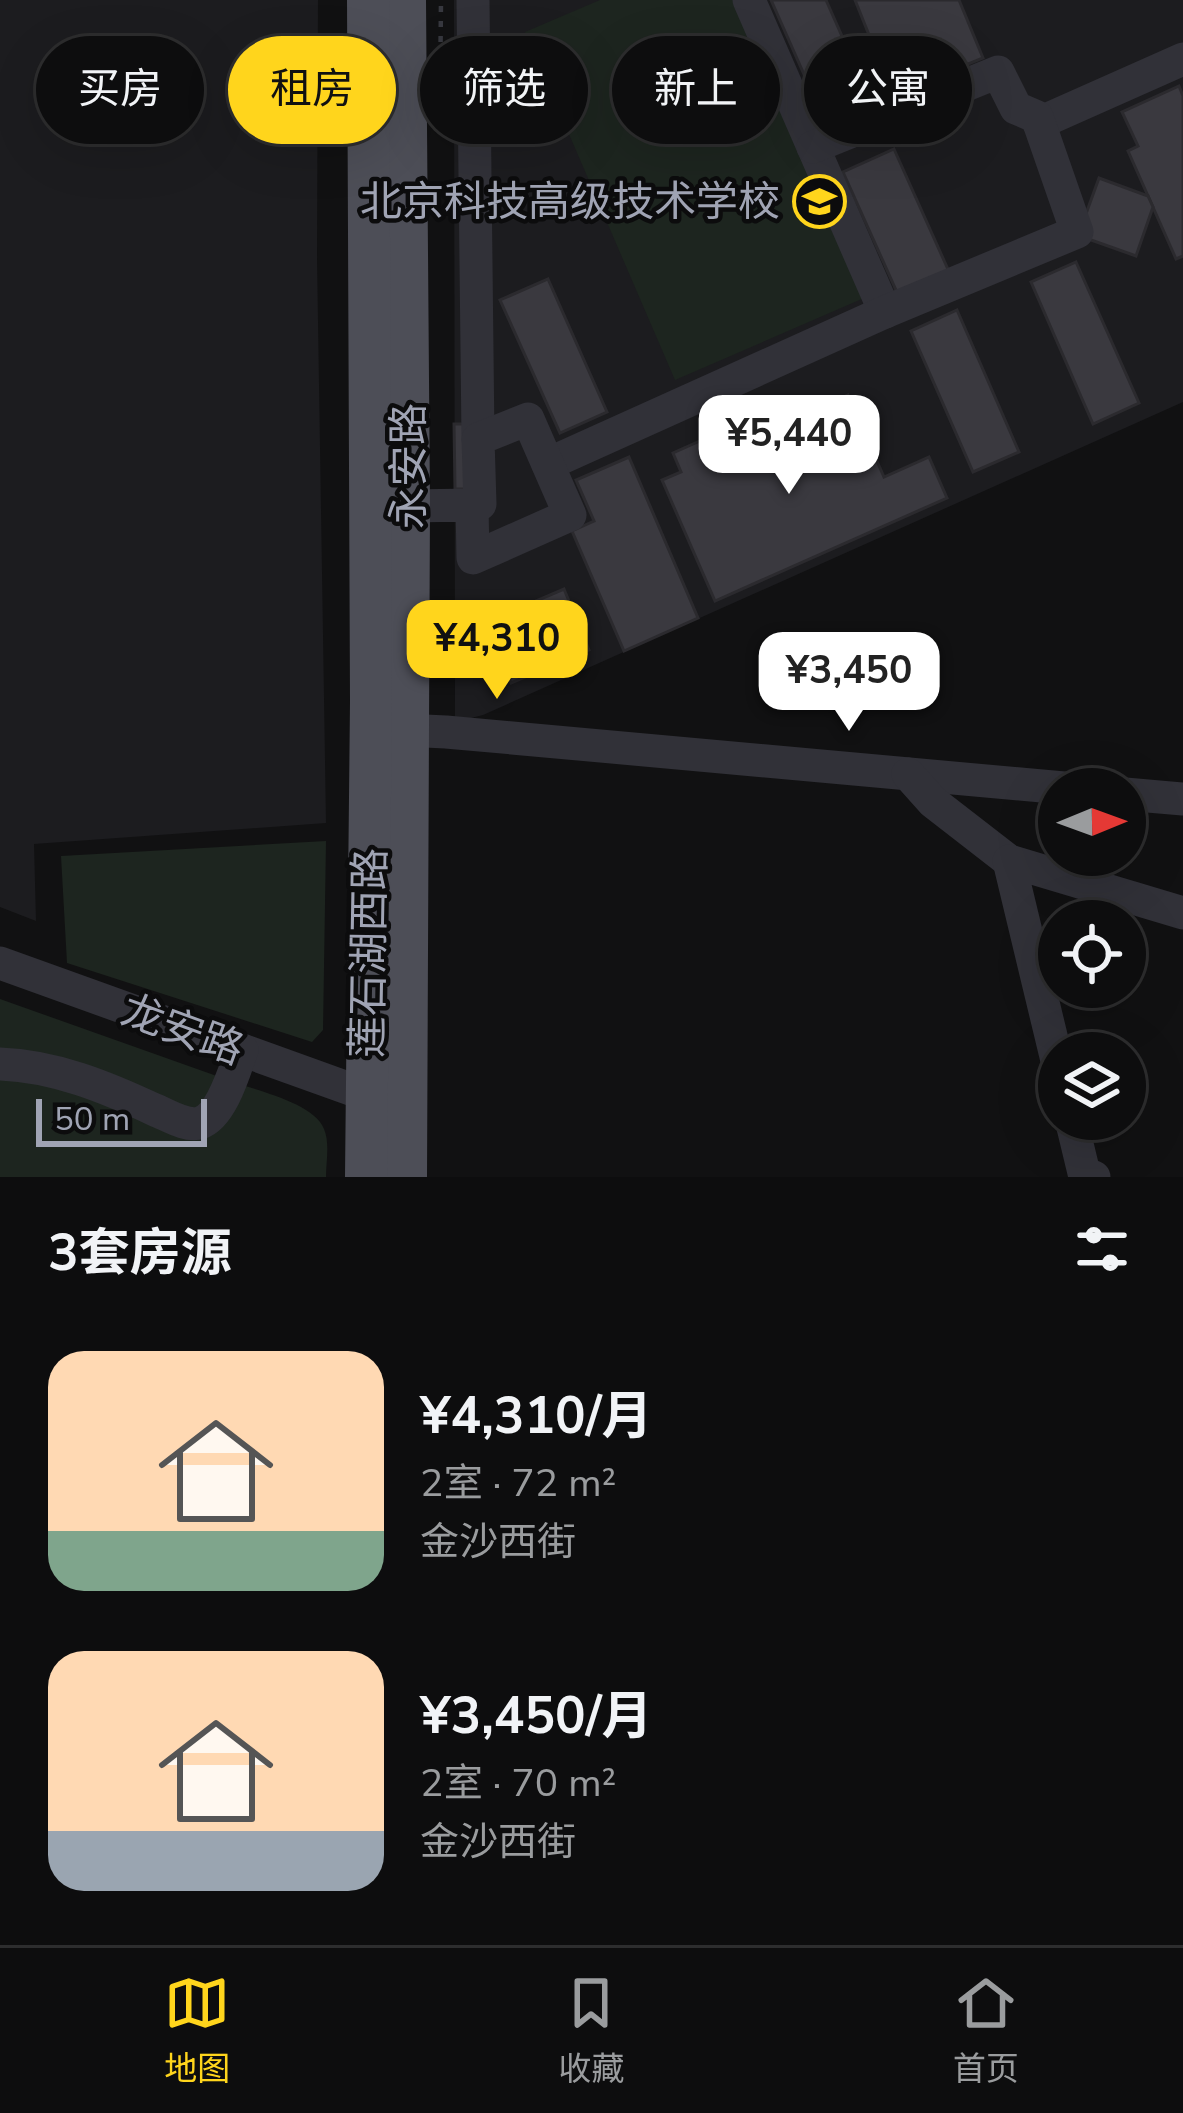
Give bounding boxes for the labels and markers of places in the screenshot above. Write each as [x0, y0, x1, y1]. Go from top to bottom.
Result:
school or university icon: 北京科技高级技术学校 [791, 173, 847, 229]
place label: 北京科技高级技术学校 [360, 174, 780, 231]
pin: ¥5,440 [691, 395, 887, 497]
pin: ¥4,310 [399, 600, 595, 702]
pin: ¥3,450 [751, 632, 947, 734]

